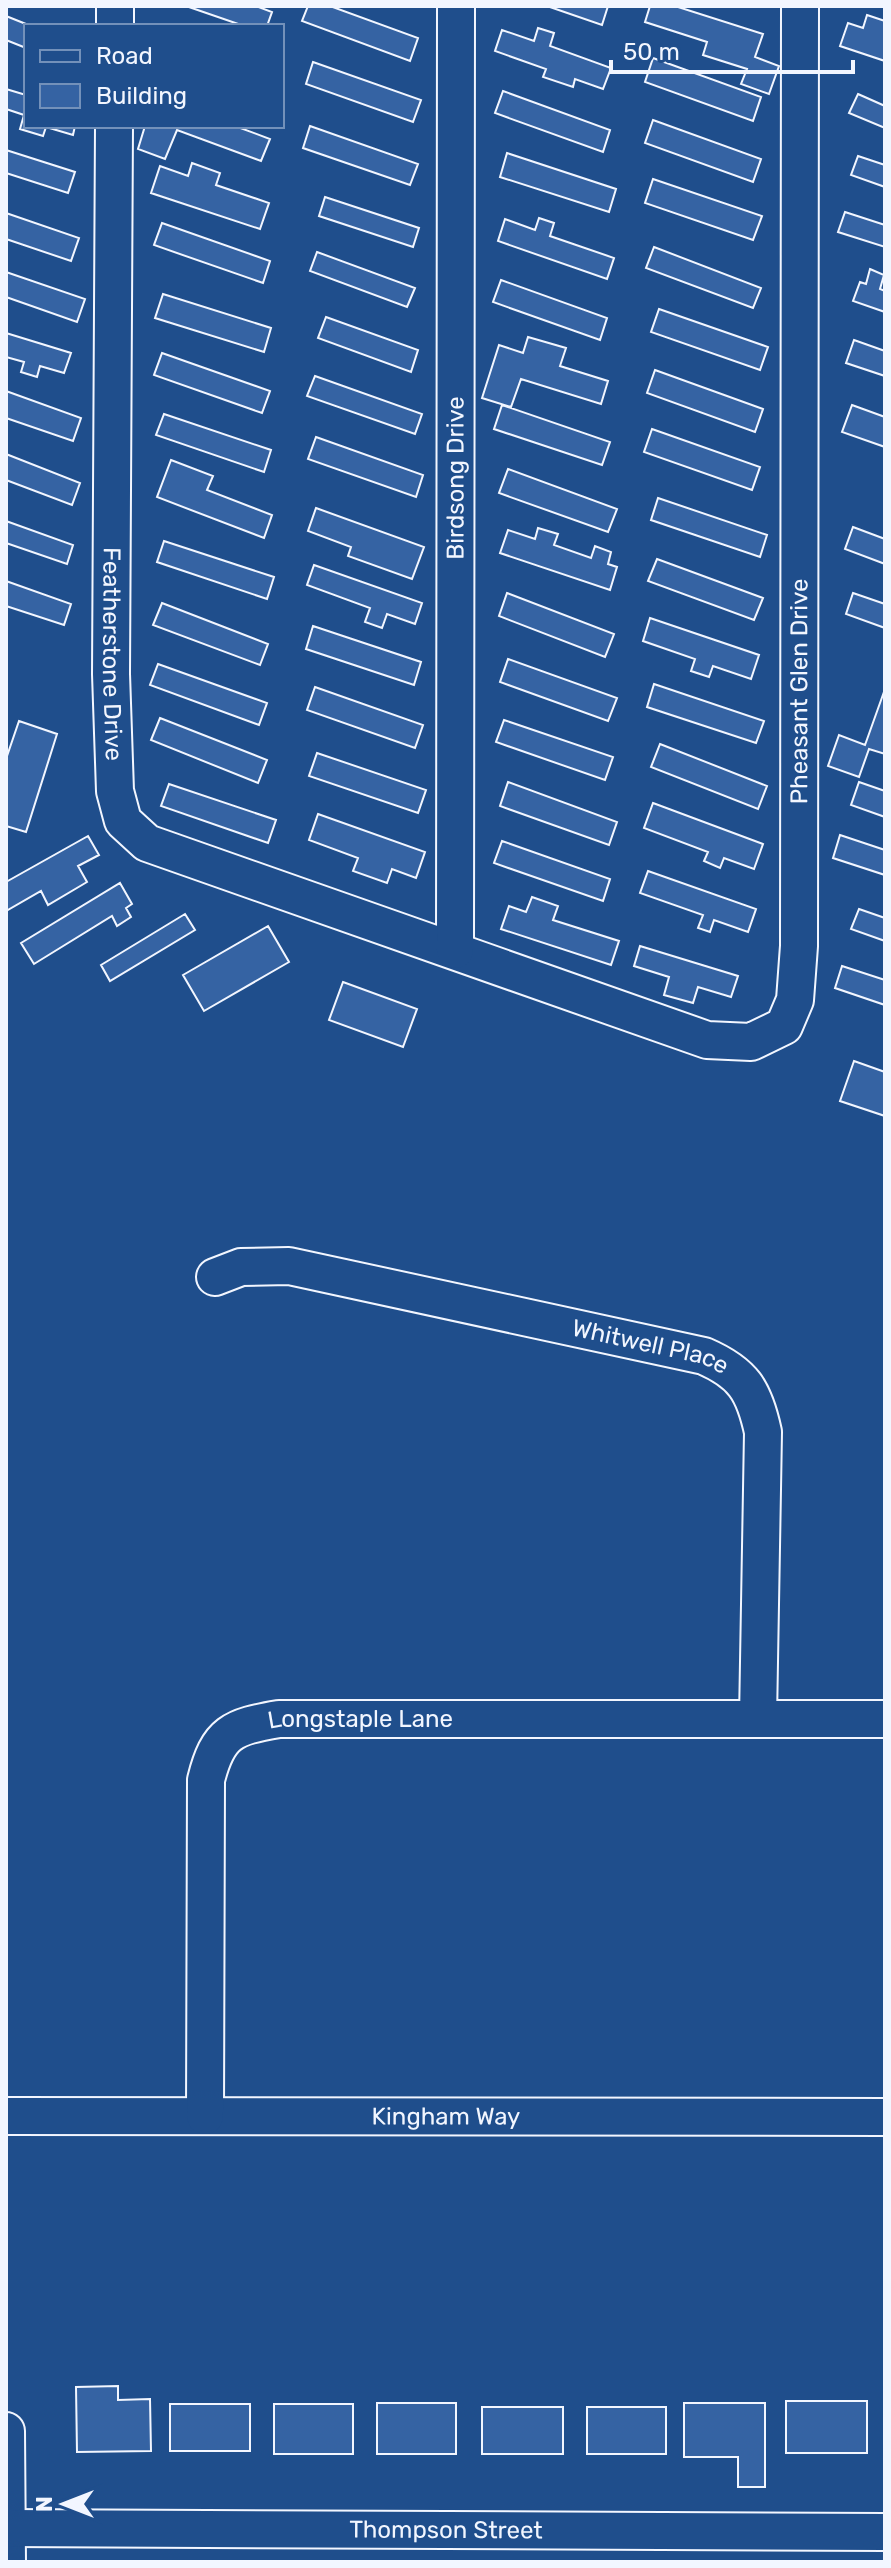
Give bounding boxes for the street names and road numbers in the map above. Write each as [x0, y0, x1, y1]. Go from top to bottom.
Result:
street label: Birdsong Drive [441, 396, 470, 560]
street label: Featherstone Drive [97, 547, 128, 761]
street label: Pheasant Glen Drive [785, 579, 813, 804]
street label: Whitwell Place [569, 1314, 734, 1380]
street label: Longstaple Lane [265, 1705, 453, 1735]
street label: Kingham Way [372, 2102, 520, 2131]
street label: Thompson Street [349, 2516, 543, 2544]

